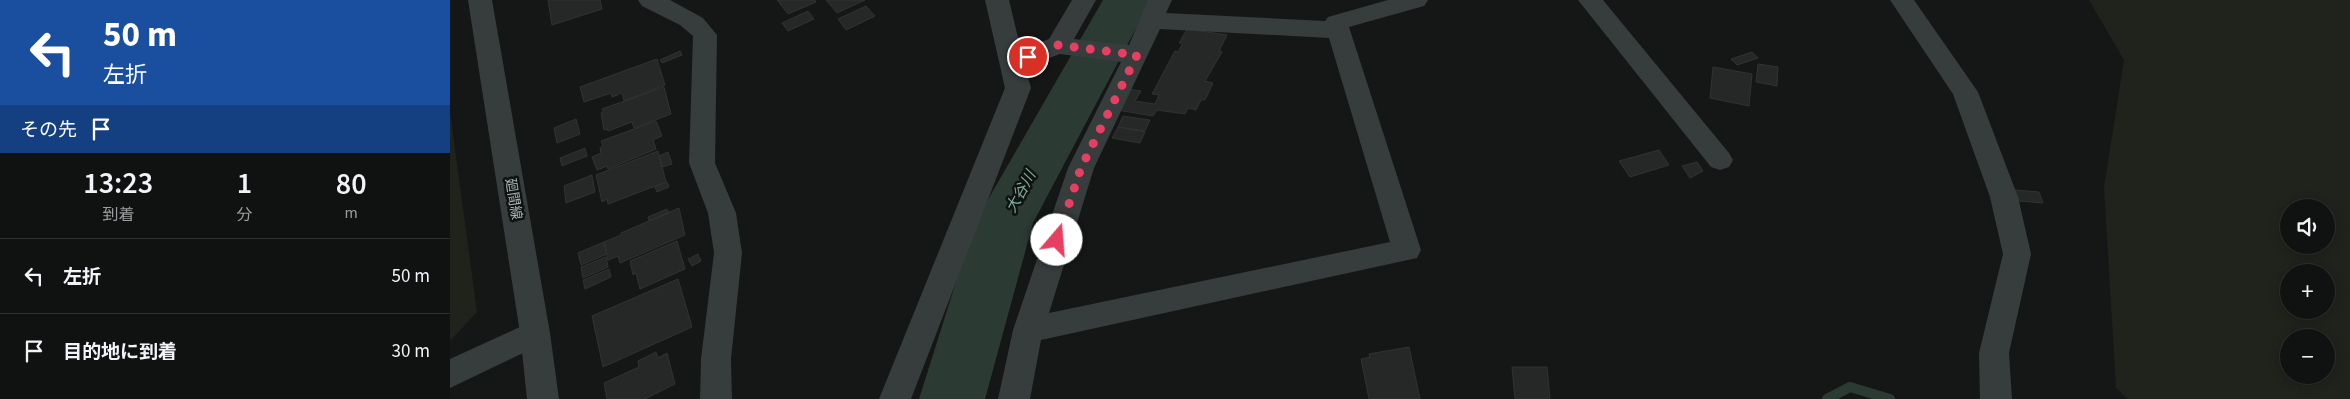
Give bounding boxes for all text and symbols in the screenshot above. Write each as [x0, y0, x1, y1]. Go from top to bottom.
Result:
text: 50 m [103, 10, 177, 60]
icon: left [20, 20, 85, 85]
pin [1007, 36, 1049, 78]
icon: arrive [1014, 43, 1042, 71]
text: 左折 [103, 59, 147, 91]
icon: arrive [87, 115, 115, 143]
text: その先 [20, 117, 77, 144]
text: 13:23 [83, 162, 153, 205]
text: 1 [237, 162, 252, 205]
text: 80 [336, 163, 367, 206]
water label: 大谷川 [1001, 165, 1042, 217]
street label: 廻間線 [500, 177, 526, 221]
map controls [2280, 199, 2335, 384]
button: sound [2280, 199, 2335, 254]
text: m [345, 202, 358, 224]
text: 到着 [102, 204, 134, 226]
text: 分 [237, 204, 253, 226]
position arrow [1030, 213, 1082, 265]
icon: left [20, 262, 48, 290]
text: 50 m [392, 263, 430, 290]
text: 左折 [63, 264, 101, 291]
button: + [2280, 264, 2335, 319]
button: − [2280, 329, 2335, 384]
icon: arrive [20, 337, 48, 365]
text: 30 m [392, 338, 430, 365]
text: 目的地に到着 [63, 339, 177, 366]

